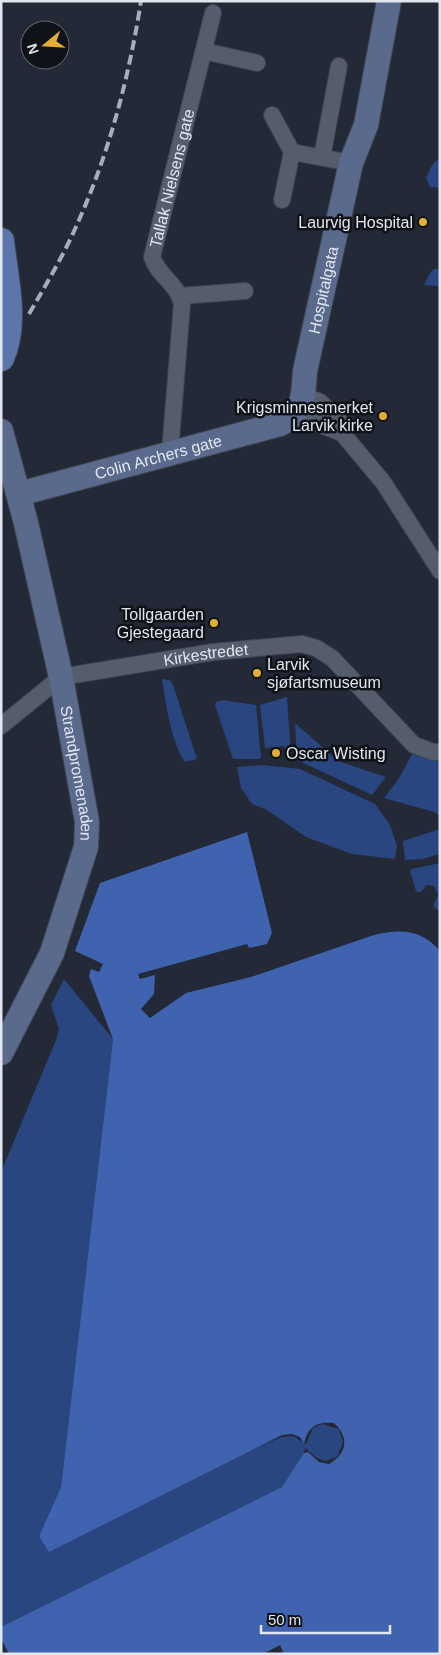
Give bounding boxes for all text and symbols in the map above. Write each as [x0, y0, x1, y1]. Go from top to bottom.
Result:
north arrow [20, 20, 70, 70]
text: N [23, 42, 42, 56]
street label: Tallak Nielsens gate [146, 107, 197, 249]
place label: Laurvig Hospital [298, 214, 413, 231]
marker: Laurvig Hospital [417, 216, 429, 228]
street label: Hospitalgata [305, 244, 341, 335]
place label: Krigsminnesmerket Larvik kirke [236, 399, 374, 434]
marker: Krigsminnesmerket Larvik kirke [377, 410, 389, 422]
street label: Colin Archers gate [93, 432, 224, 482]
place label: Tollgaarden Gjestegaard [117, 606, 204, 641]
marker: Tollgaarden Gjestegaard [208, 617, 220, 629]
street label: Kirkestredet [162, 640, 249, 669]
place label: Larvik sjøfartsmuseum [267, 656, 381, 691]
marker: Larvik sjøfartsmuseum [251, 667, 263, 679]
street label: Strandpromenaden [58, 704, 96, 841]
place label: Oscar Wisting [286, 745, 386, 762]
marker: Oscar Wisting [270, 747, 282, 759]
scale bar [261, 1602, 390, 1634]
text: 50 m [268, 1611, 301, 1628]

